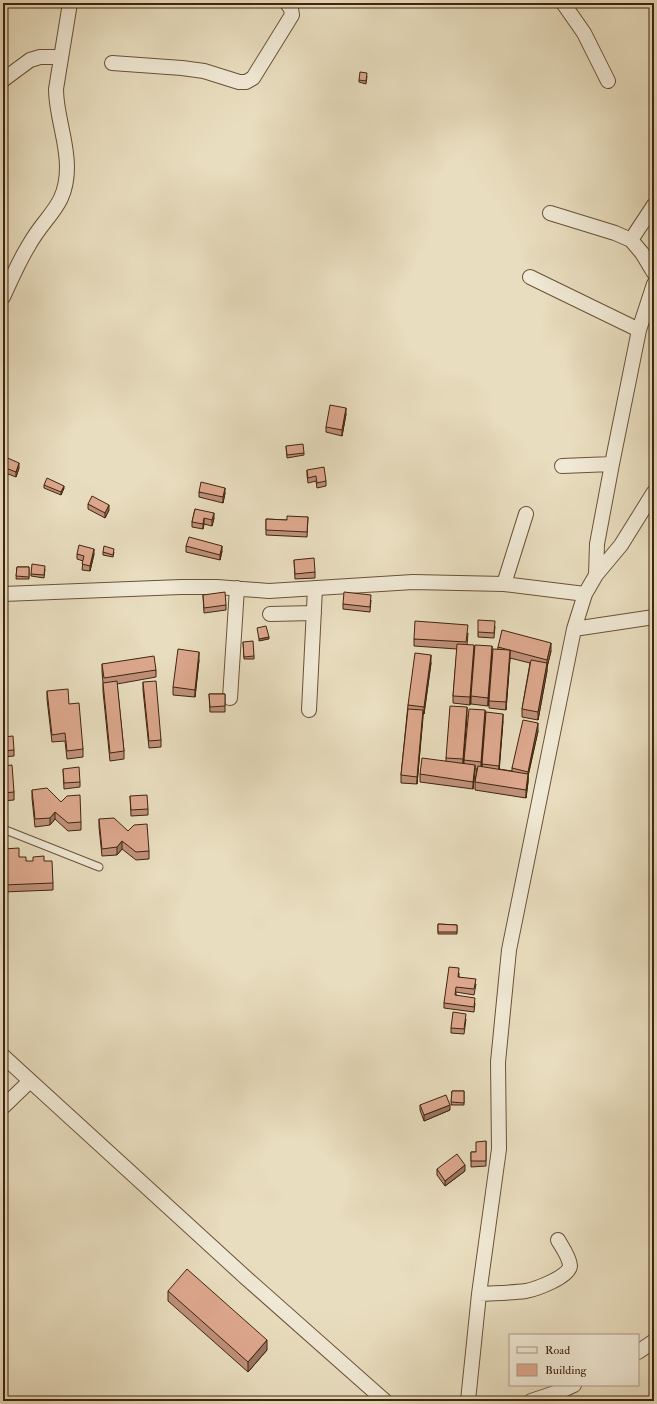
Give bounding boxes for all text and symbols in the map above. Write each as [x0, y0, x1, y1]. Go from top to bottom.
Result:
legend [509, 1334, 639, 1386]
text: Road [545, 1343, 570, 1358]
text: Building [545, 1363, 588, 1378]

